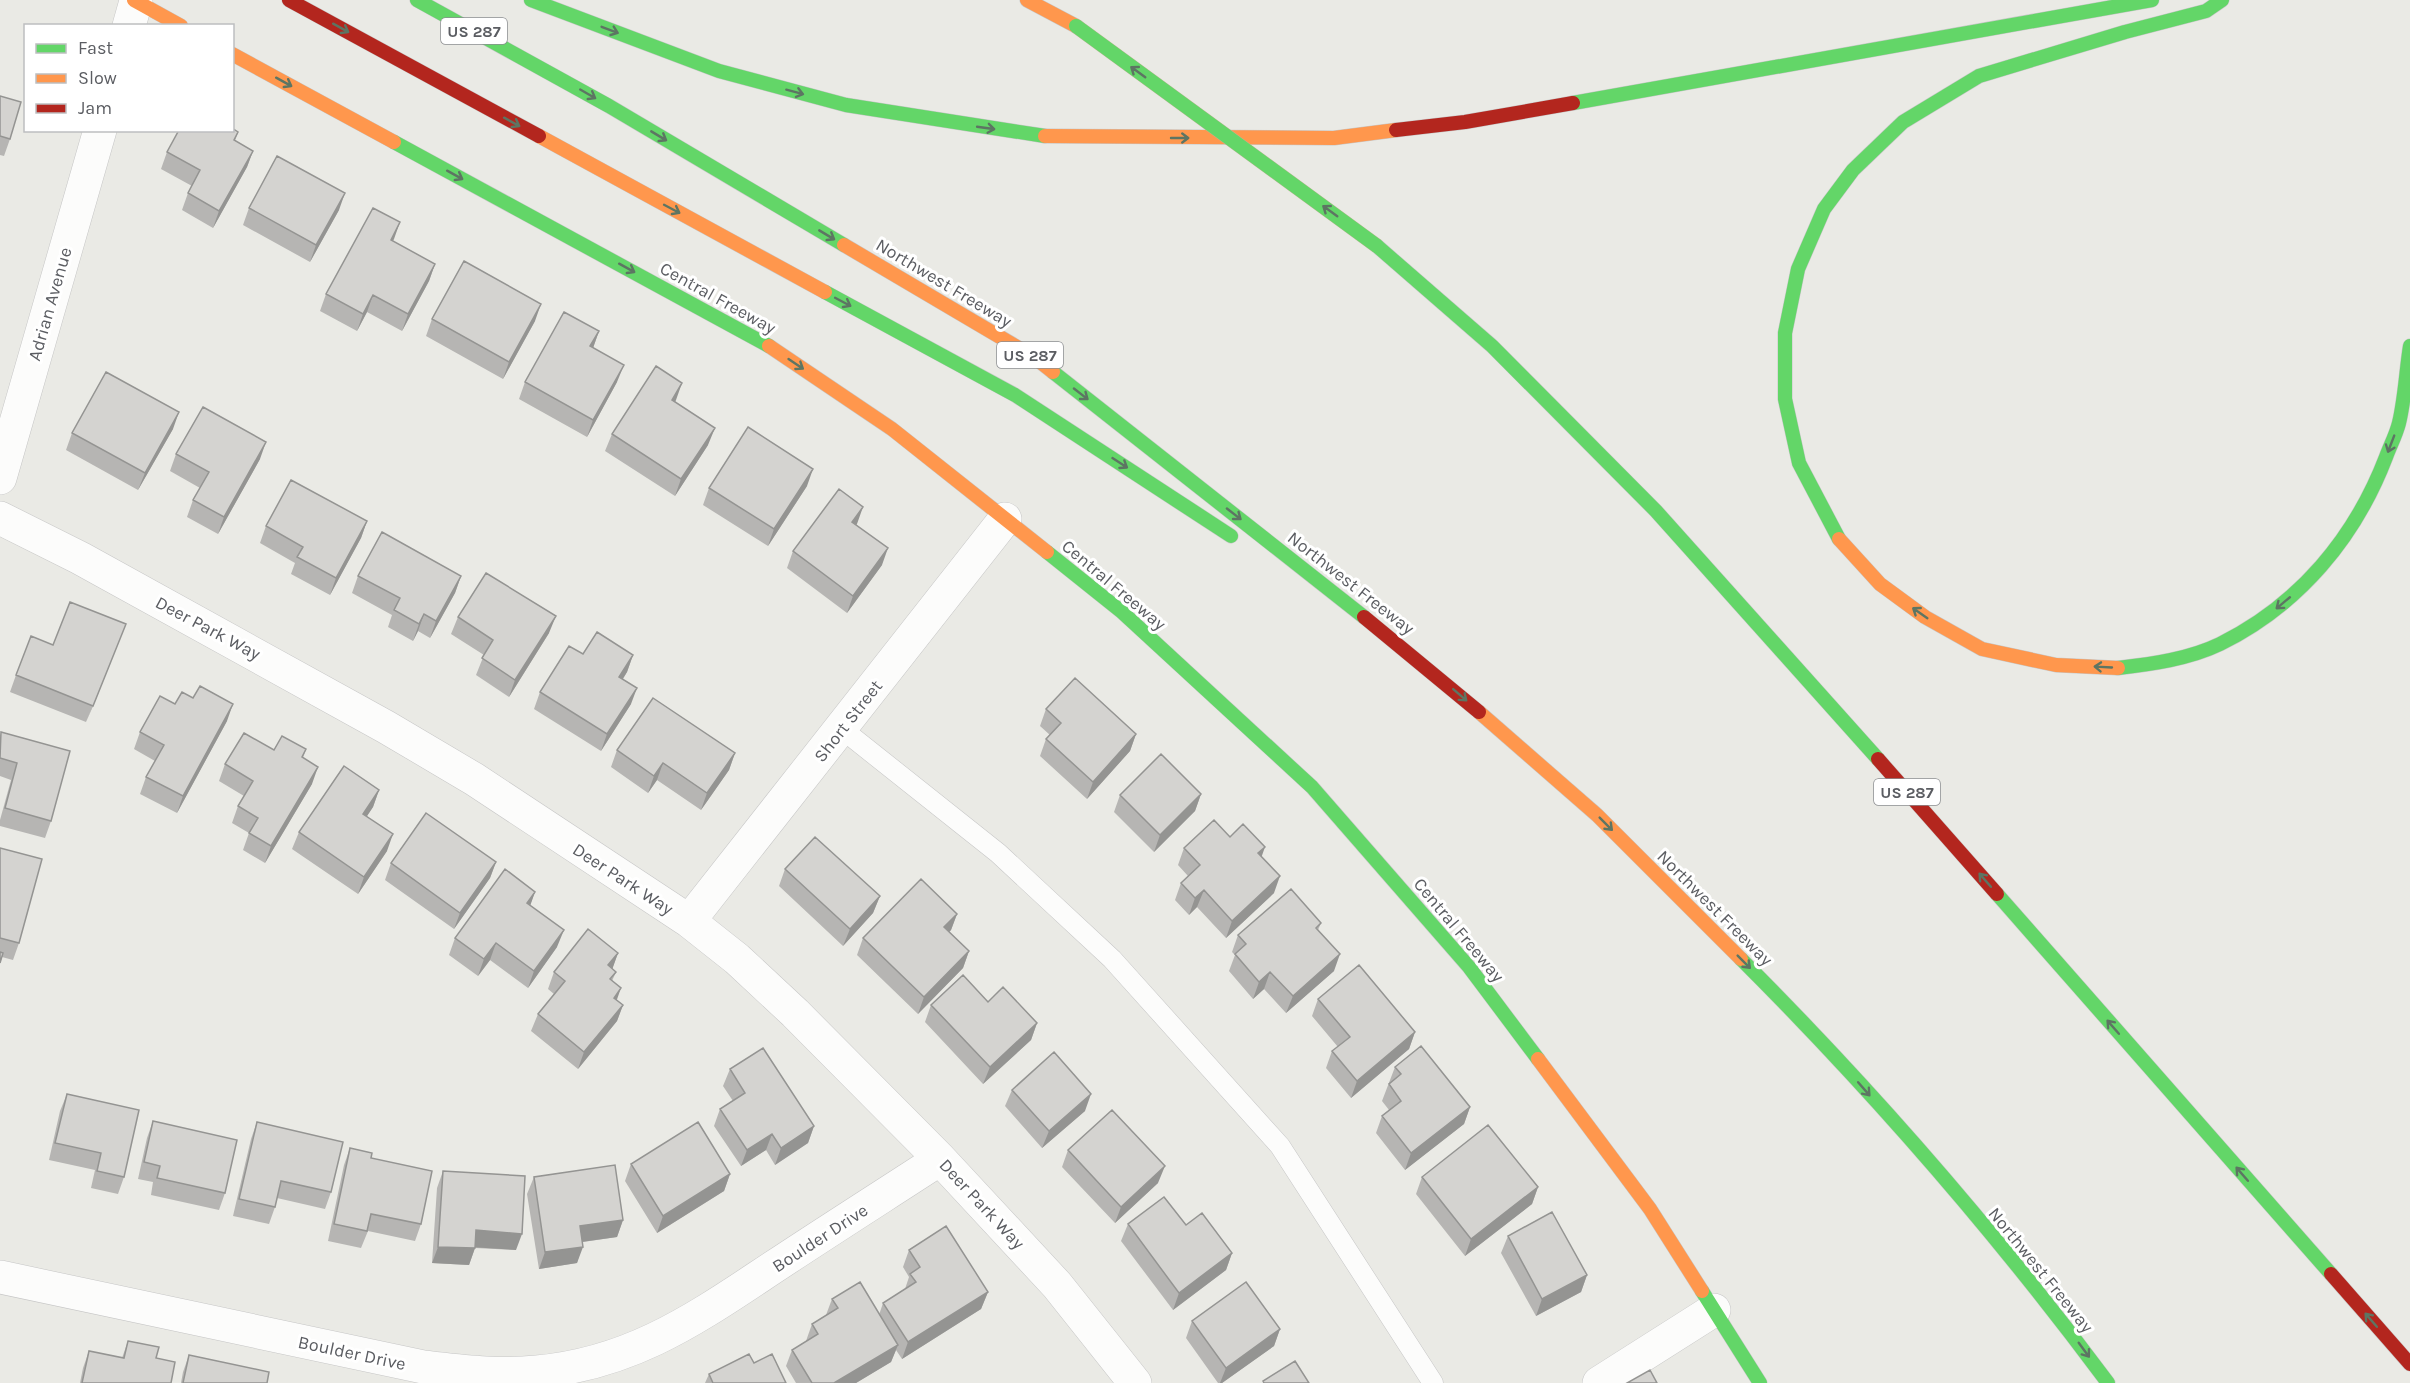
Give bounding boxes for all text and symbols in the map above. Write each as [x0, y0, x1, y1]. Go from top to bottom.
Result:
road number: US 287 [441, 18, 507, 44]
one-way arrow [332, 22, 349, 34]
legend [24, 24, 234, 132]
one-way arrow [600, 25, 619, 36]
text: Fast [78, 37, 113, 59]
one-way arrow [1131, 66, 1147, 78]
text: Slow [78, 67, 117, 89]
one-way arrow [275, 76, 292, 88]
one-way arrow [785, 86, 804, 98]
one-way arrow [580, 89, 597, 101]
text: Jam [78, 97, 112, 119]
one-way arrow [503, 116, 520, 128]
one-way arrow [975, 123, 995, 134]
one-way arrow [650, 130, 667, 142]
one-way arrow [1170, 132, 1190, 144]
one-way arrow [446, 169, 463, 181]
one-way arrow [662, 204, 680, 215]
one-way arrow [1323, 205, 1339, 217]
one-way arrow [818, 229, 835, 241]
street label: Northwest Freeway [872, 234, 1017, 333]
street label: Adrian Avenue [23, 245, 77, 363]
street label: Central Freeway [656, 257, 780, 339]
one-way arrow [617, 263, 635, 274]
one-way arrow [834, 296, 851, 308]
road number: US 287 [997, 342, 1063, 368]
one-way arrow [787, 358, 804, 370]
one-way arrow [1073, 387, 1089, 400]
one-way arrow [2385, 435, 2396, 453]
one-way arrow [1111, 458, 1128, 470]
one-way arrow [1226, 508, 1242, 521]
street label: Northwest Freeway [1283, 527, 1419, 640]
street label: Central Freeway [1057, 535, 1171, 635]
street label: Deer Park Way [152, 591, 265, 665]
one-way arrow [2276, 596, 2291, 610]
one-way arrow [1912, 607, 1928, 619]
one-way arrow [2094, 662, 2114, 673]
street label: Short Street [809, 675, 887, 767]
one-way arrow [1452, 688, 1467, 702]
road number: US 287 [1874, 779, 1940, 805]
one-way arrow [1598, 817, 1613, 831]
street label: Deer Park Way [568, 838, 678, 920]
street label: Northwest Freeway [1652, 845, 1778, 971]
street label: Central Freeway [1409, 873, 1509, 987]
one-way arrow [1978, 873, 1992, 888]
one-way arrow [1736, 955, 1751, 969]
one-way arrow [2106, 1020, 2120, 1035]
one-way arrow [1857, 1081, 1871, 1096]
street label: Deer Park Way [934, 1154, 1030, 1254]
one-way arrow [2235, 1166, 2249, 1181]
street label: Boulder Drive [768, 1199, 872, 1277]
street label: Northwest Freeway [1984, 1203, 2099, 1338]
one-way arrow [2364, 1313, 2378, 1328]
street label: Boulder Drive [296, 1331, 408, 1375]
one-way arrow [2078, 1342, 2090, 1358]

